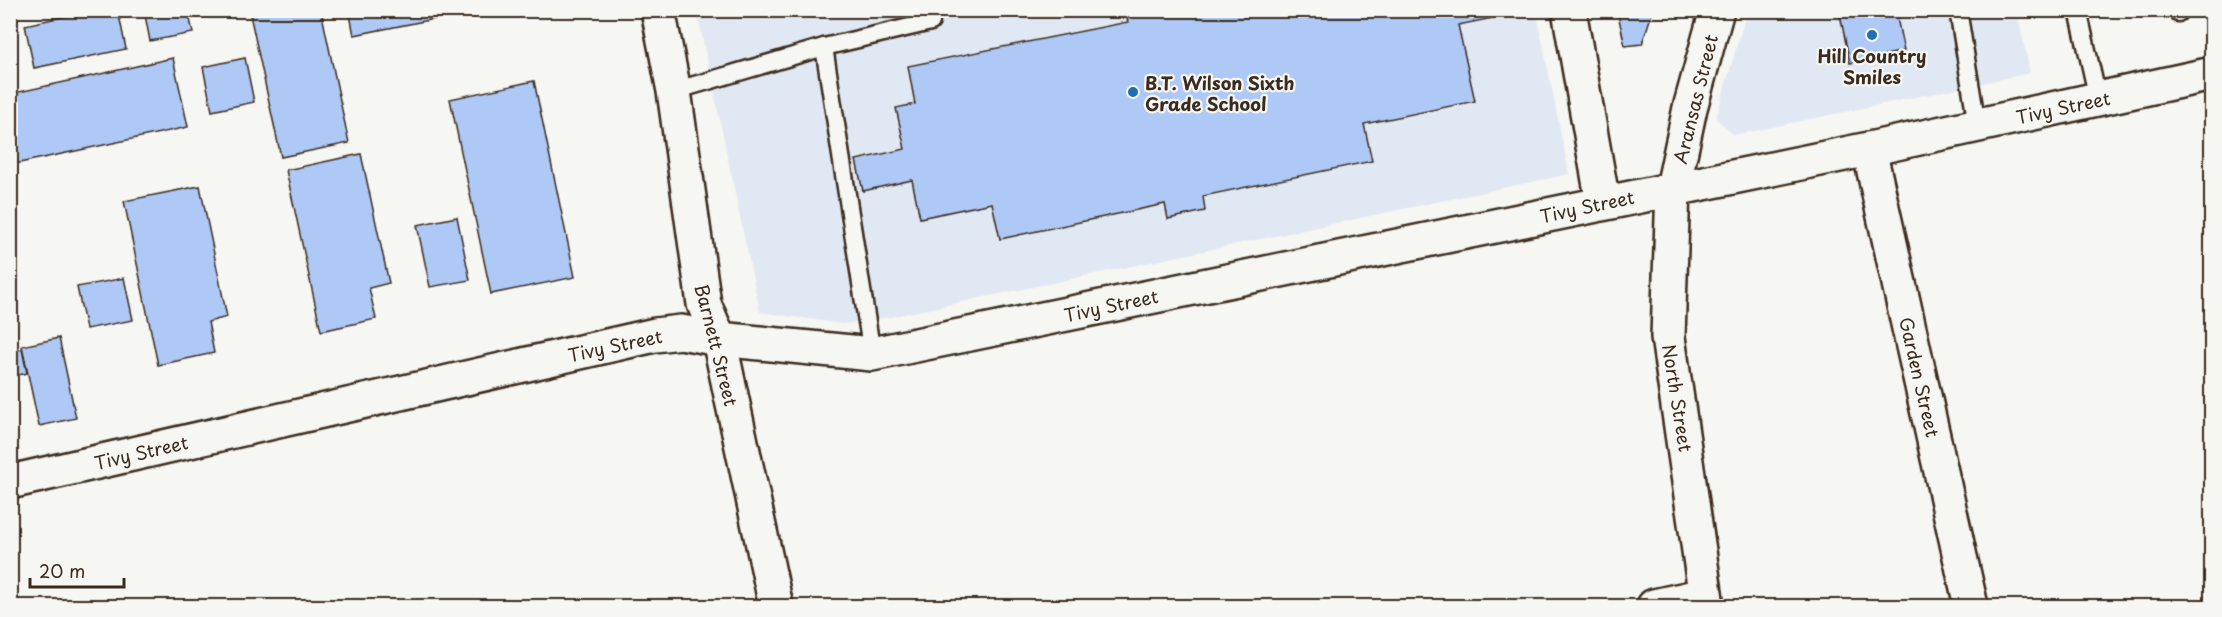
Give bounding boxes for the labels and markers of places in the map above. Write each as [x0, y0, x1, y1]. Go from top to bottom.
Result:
marker: Hill Country Smiles [1865, 28, 1879, 42]
place label: Hill Country Smiles [1818, 42, 1927, 90]
place label: B.T. Wilson Sixth Grade School [1145, 69, 1295, 117]
marker: B.T. Wilson Sixth Grade School [1126, 85, 1140, 99]

